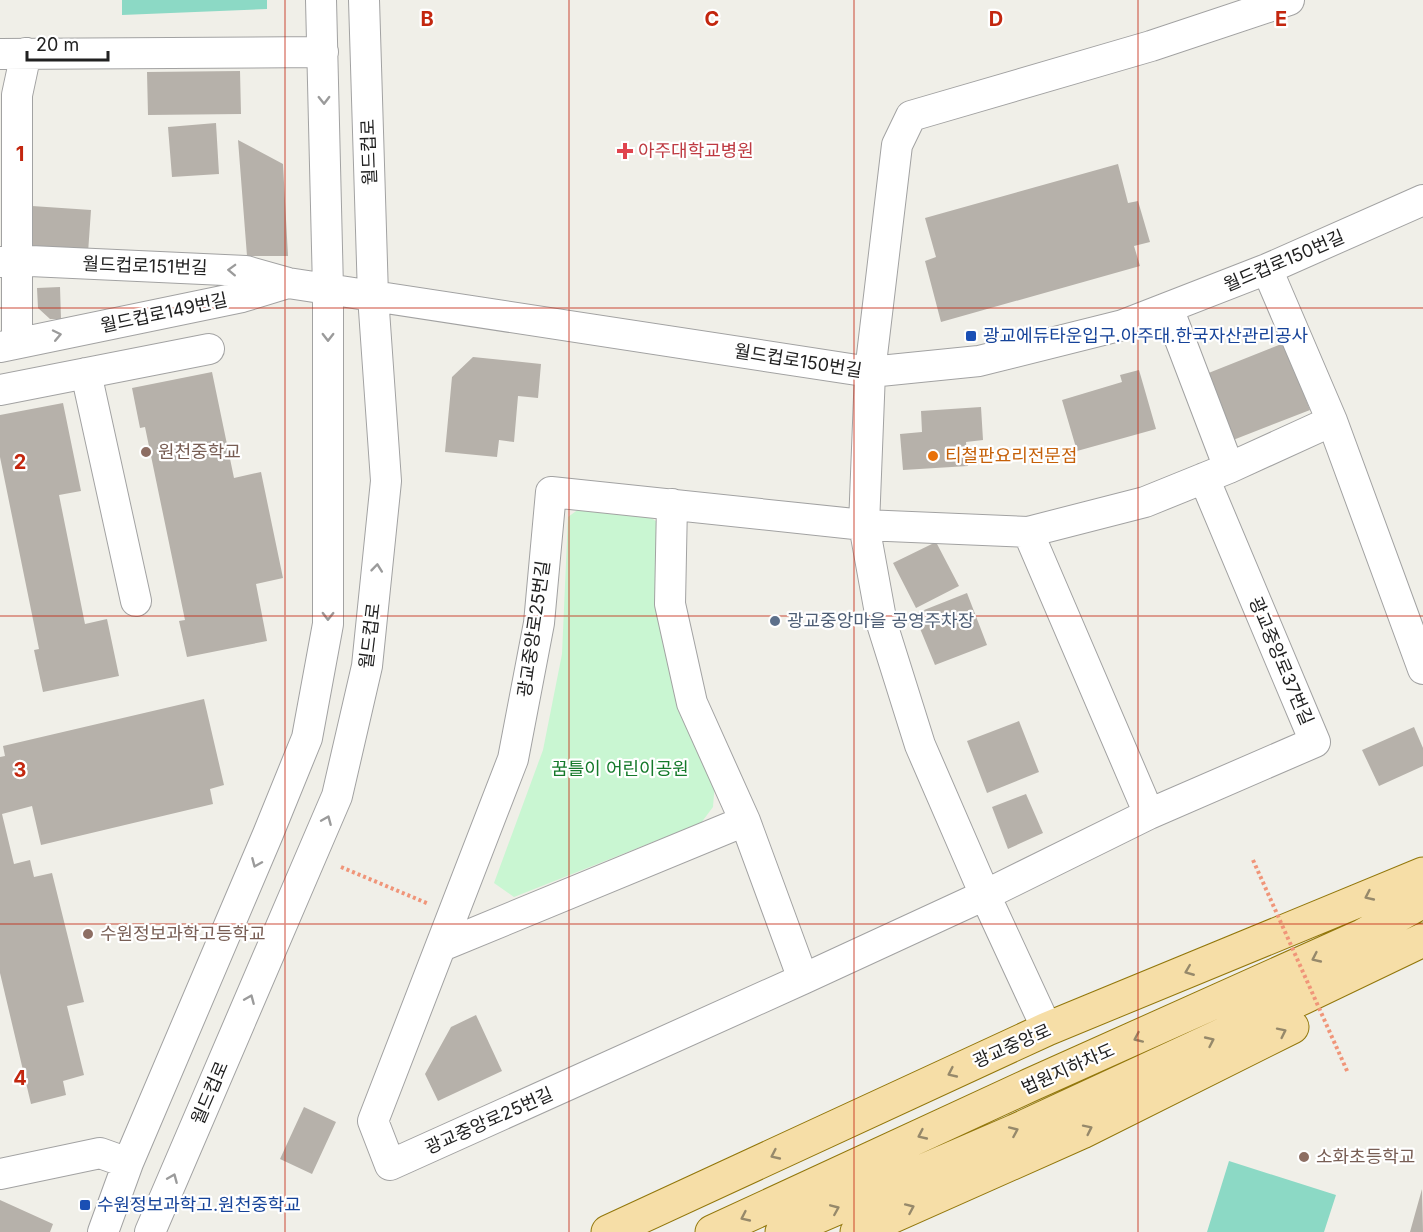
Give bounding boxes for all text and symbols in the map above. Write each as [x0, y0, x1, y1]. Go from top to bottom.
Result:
text: B [420, 7, 434, 31]
text: C [705, 7, 719, 31]
text: D [989, 7, 1003, 31]
text: E [1275, 7, 1287, 31]
scale bar [27, 24, 108, 62]
text: 20 m [36, 34, 79, 55]
one-way arrow [318, 96, 330, 105]
street label: 월드컵로 [357, 119, 380, 185]
place label: 아주대학교병원 [638, 140, 754, 161]
text: 1 [16, 142, 24, 166]
marker: 아주대학교병원 [616, 142, 634, 160]
street label: 월드컵로150번길 [1220, 226, 1347, 295]
street label: 월드컵로151번길 [82, 253, 208, 278]
one-way arrow [227, 264, 236, 277]
street label: 월드컵로149번길 [98, 289, 229, 336]
place label: 광교에듀타운입구.아주대.한국자산관리공사 [983, 325, 1308, 346]
one-way arrow [52, 329, 62, 342]
marker: 광교에듀타운입구.아주대.한국자산관리공사 [964, 329, 978, 343]
one-way arrow [322, 333, 334, 342]
street label: 월드컵로150번길 [733, 340, 863, 381]
place label: 원천중학교 [158, 441, 241, 462]
marker: 원천중학교 [139, 445, 153, 459]
place label: 티철판요리전문점 [945, 445, 1077, 466]
marker: 티철판요리전문점 [926, 449, 940, 463]
text: 2 [14, 450, 26, 474]
street label: 광교중앙로25번길 [514, 559, 553, 699]
one-way arrow [370, 563, 383, 572]
street label: 광교중앙로37번길 [1245, 594, 1318, 728]
street label: 월드컵로 [355, 602, 384, 670]
place label: 광교중앙마을 공영주차장 [787, 610, 974, 631]
one-way arrow [321, 612, 334, 621]
marker: 광교중앙마을 공영주차장 [768, 614, 782, 628]
text: 3 [14, 758, 26, 782]
park label: 꿈틀이 어린이공원 [551, 758, 689, 779]
one-way arrow [320, 815, 332, 826]
one-way arrow [251, 856, 263, 867]
one-way arrow [1365, 889, 1376, 901]
place label: 수원정보과학고등학교 [100, 923, 266, 944]
marker: 수원정보과학고등학교 [81, 927, 95, 941]
one-way arrow [1311, 950, 1322, 962]
one-way arrow [1184, 964, 1195, 976]
one-way arrow [243, 994, 255, 1005]
street label: 광교중앙로 [970, 1019, 1054, 1072]
one-way arrow [1275, 1028, 1286, 1040]
one-way arrow [1133, 1030, 1144, 1042]
one-way arrow [1204, 1036, 1215, 1048]
street label: 법원지하차도 [1018, 1039, 1117, 1098]
street label: 월드컵로 [187, 1058, 232, 1127]
text: 4 [13, 1066, 27, 1090]
one-way arrow [948, 1066, 959, 1078]
street label: 광교중앙로25번길 [422, 1083, 556, 1158]
one-way arrow [1082, 1124, 1093, 1136]
one-way arrow [1008, 1127, 1019, 1139]
one-way arrow [917, 1128, 928, 1140]
place label: 소화초등학교 [1316, 1146, 1415, 1167]
one-way arrow [771, 1147, 782, 1159]
marker: 소화초등학교 [1297, 1150, 1311, 1164]
one-way arrow [166, 1174, 178, 1185]
place label: 수원정보과학고.원천중학교 [97, 1194, 301, 1215]
marker: 수원정보과학고.원천중학교 [78, 1198, 92, 1212]
one-way arrow [904, 1203, 915, 1215]
one-way arrow [829, 1204, 840, 1216]
one-way arrow [740, 1209, 751, 1221]

